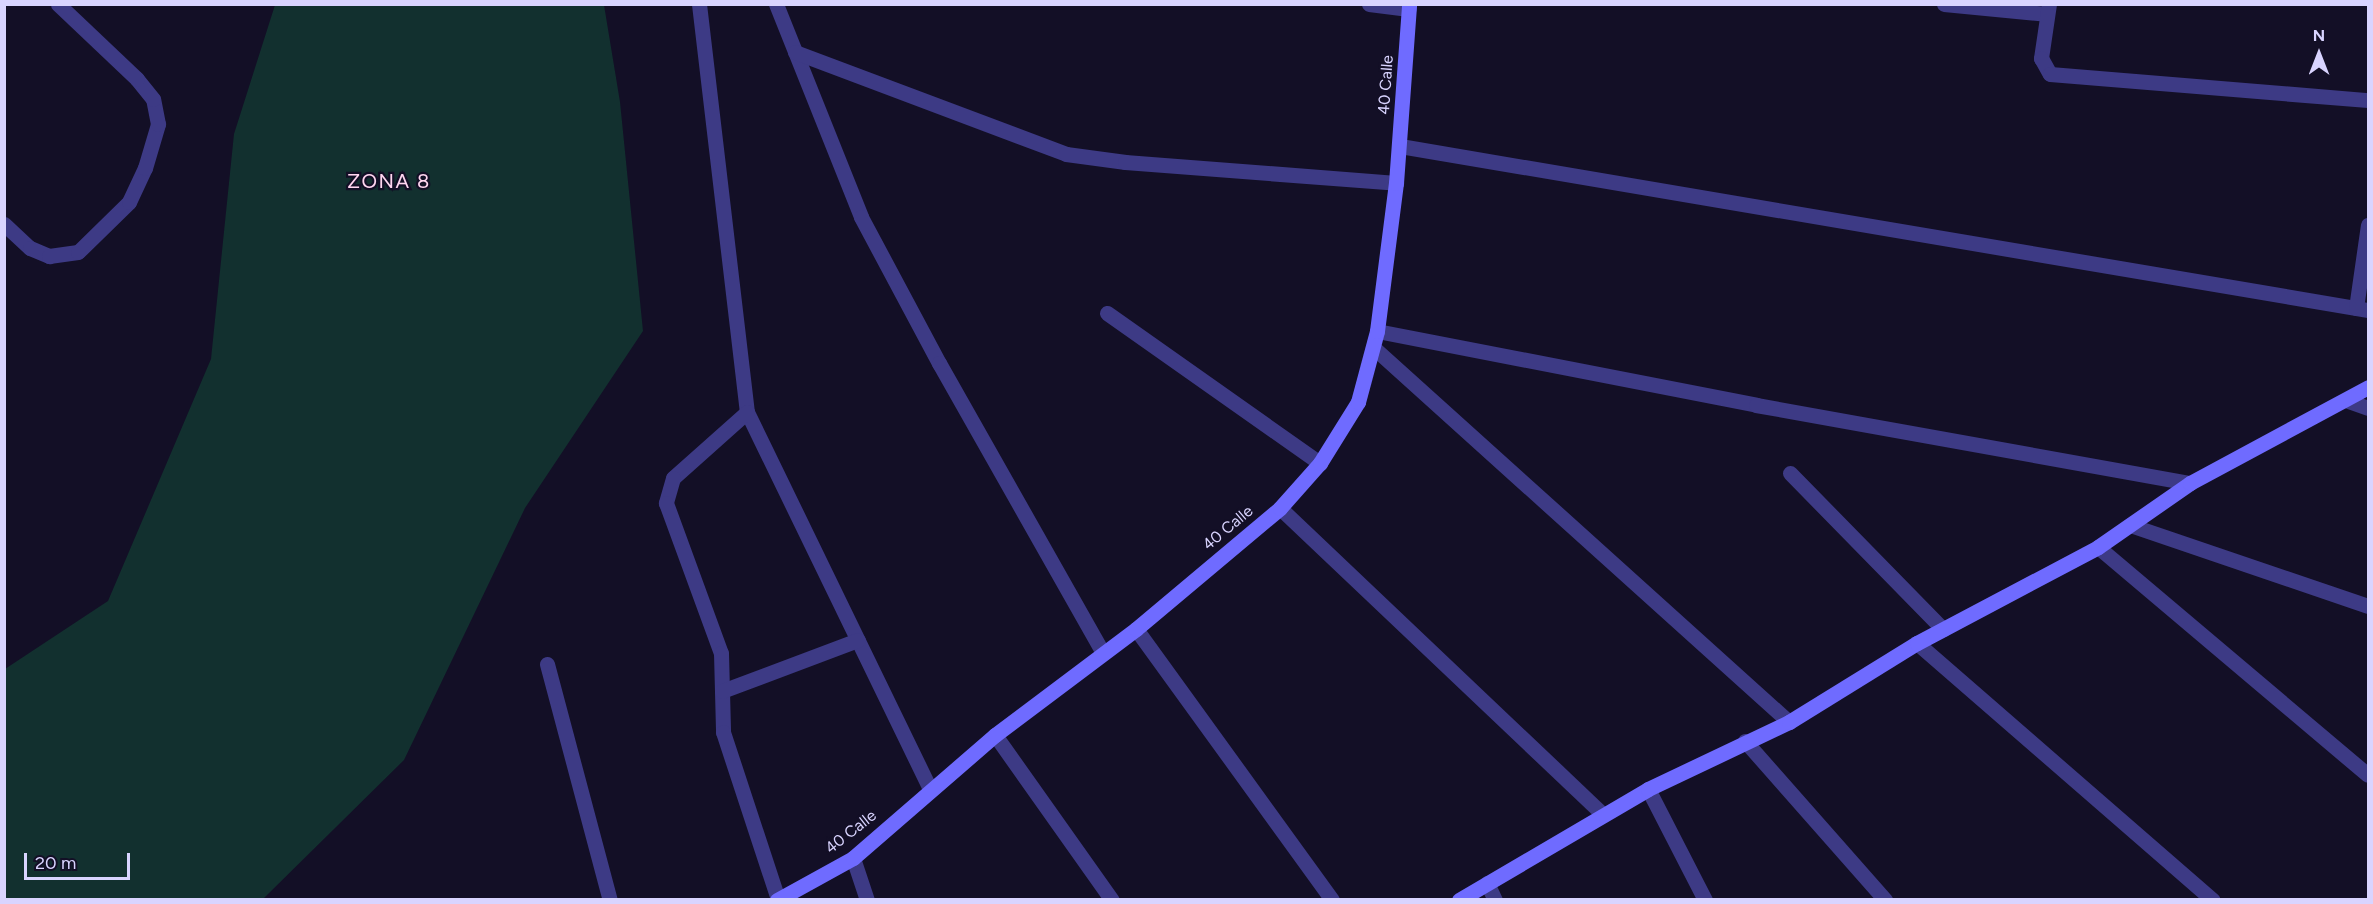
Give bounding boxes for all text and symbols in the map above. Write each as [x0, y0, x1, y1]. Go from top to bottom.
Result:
north arrow [2289, 24, 2349, 84]
text: N [2313, 26, 2325, 45]
street label: 40 Calle [1374, 55, 1398, 115]
district label: ZONA 8 [347, 169, 431, 193]
street label: 40 Calle [1199, 501, 1257, 555]
street label: 40 Calle [822, 806, 880, 858]
scale bar [27, 841, 134, 879]
text: 20 m [35, 852, 76, 874]

